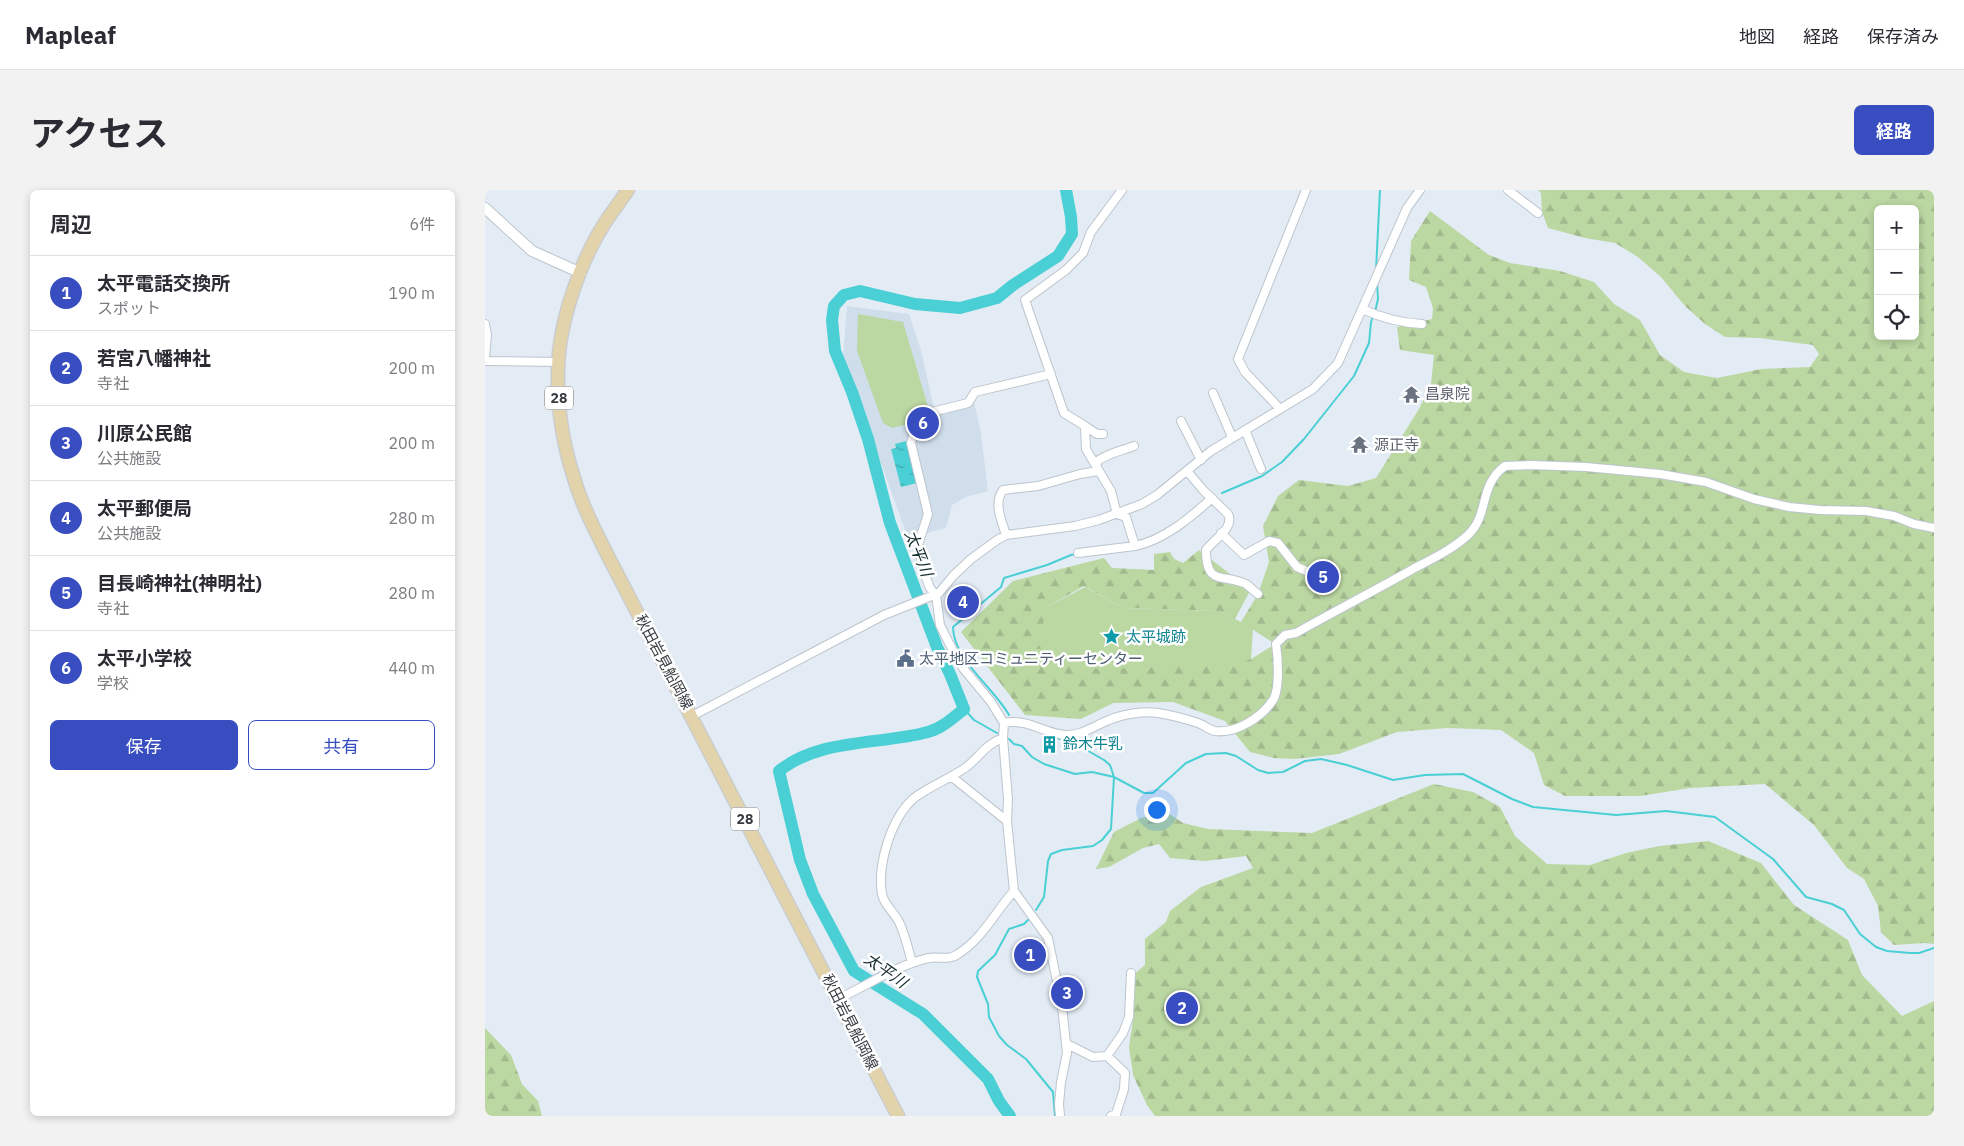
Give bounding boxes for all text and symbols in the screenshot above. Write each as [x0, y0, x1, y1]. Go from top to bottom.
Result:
text: Mapleaf [25, 19, 116, 51]
text: 地図 [1739, 25, 1775, 48]
text: 経路 [1803, 25, 1839, 48]
text: 保存済み [1867, 25, 1939, 48]
button: 経路 [1854, 105, 1934, 155]
text: アクセス [30, 110, 168, 156]
map controls [1874, 205, 1919, 340]
button: + [1874, 205, 1919, 250]
text: 周辺 [50, 210, 92, 238]
text: 6件 [409, 214, 435, 234]
button: − [1874, 250, 1919, 295]
text: 太平電話交換所 [97, 271, 230, 295]
text: 1 [61, 283, 71, 303]
text: 190 m [388, 283, 435, 303]
button: locate [1874, 295, 1919, 340]
text: スポット [97, 298, 161, 318]
text: 若宮八幡神社 [97, 346, 211, 370]
text: 2 [61, 358, 71, 378]
text: 200 m [388, 358, 435, 378]
text: 寺社 [97, 373, 129, 393]
temple icon: 昌泉院 [1401, 384, 1421, 404]
place label: 昌泉院 [1425, 384, 1470, 403]
road number: 28 [545, 387, 573, 410]
pin: 6 [907, 404, 939, 442]
text: 川原公民館 [97, 421, 192, 445]
text: 3 [61, 433, 71, 453]
text: 200 m [388, 433, 435, 453]
temple icon: 源正寺 [1350, 435, 1370, 455]
place label: 源正寺 [1374, 435, 1419, 454]
text: 公共施設 [97, 448, 161, 468]
text: 太平郵便局 [97, 496, 192, 520]
text: 4 [61, 508, 71, 528]
text: 280 m [388, 508, 435, 528]
text: 公共施設 [97, 523, 161, 543]
water label: 太平川 [901, 527, 938, 581]
pin: 5 [1307, 558, 1339, 596]
text: 目長崎神社(神明社) [97, 571, 262, 595]
text: 5 [61, 583, 71, 603]
text: 280 m [388, 583, 435, 603]
pin: 4 [947, 583, 979, 621]
text: 寺社 [97, 598, 129, 618]
street label: 秋田岩見船岡線 [631, 611, 697, 713]
place icon: 太平城跡 [1102, 627, 1122, 647]
place label: 太平城跡 [1126, 627, 1186, 646]
text: 太平小学校 [97, 646, 192, 670]
public building icon: 太平地区コミュニティーセンター [895, 649, 915, 669]
place label: 太平地区コミュニティーセンター [919, 649, 1143, 668]
text: 6 [61, 658, 71, 678]
text: 440 m [388, 658, 435, 678]
text: 学校 [97, 673, 129, 693]
button: 保存 [50, 720, 238, 770]
button: 共有 [248, 720, 435, 770]
building icon: 鈴木牛乳 [1039, 734, 1059, 754]
place label: 鈴木牛乳 [1063, 734, 1123, 753]
your location [1144, 797, 1170, 823]
road number: 28 [731, 808, 759, 830]
pin: 1 [1014, 936, 1046, 974]
water label: 太平川 [861, 948, 913, 993]
street label: 秋田岩見船岡線 [818, 971, 883, 1073]
pin: 3 [1051, 974, 1083, 1012]
pin: 2 [1166, 989, 1198, 1027]

